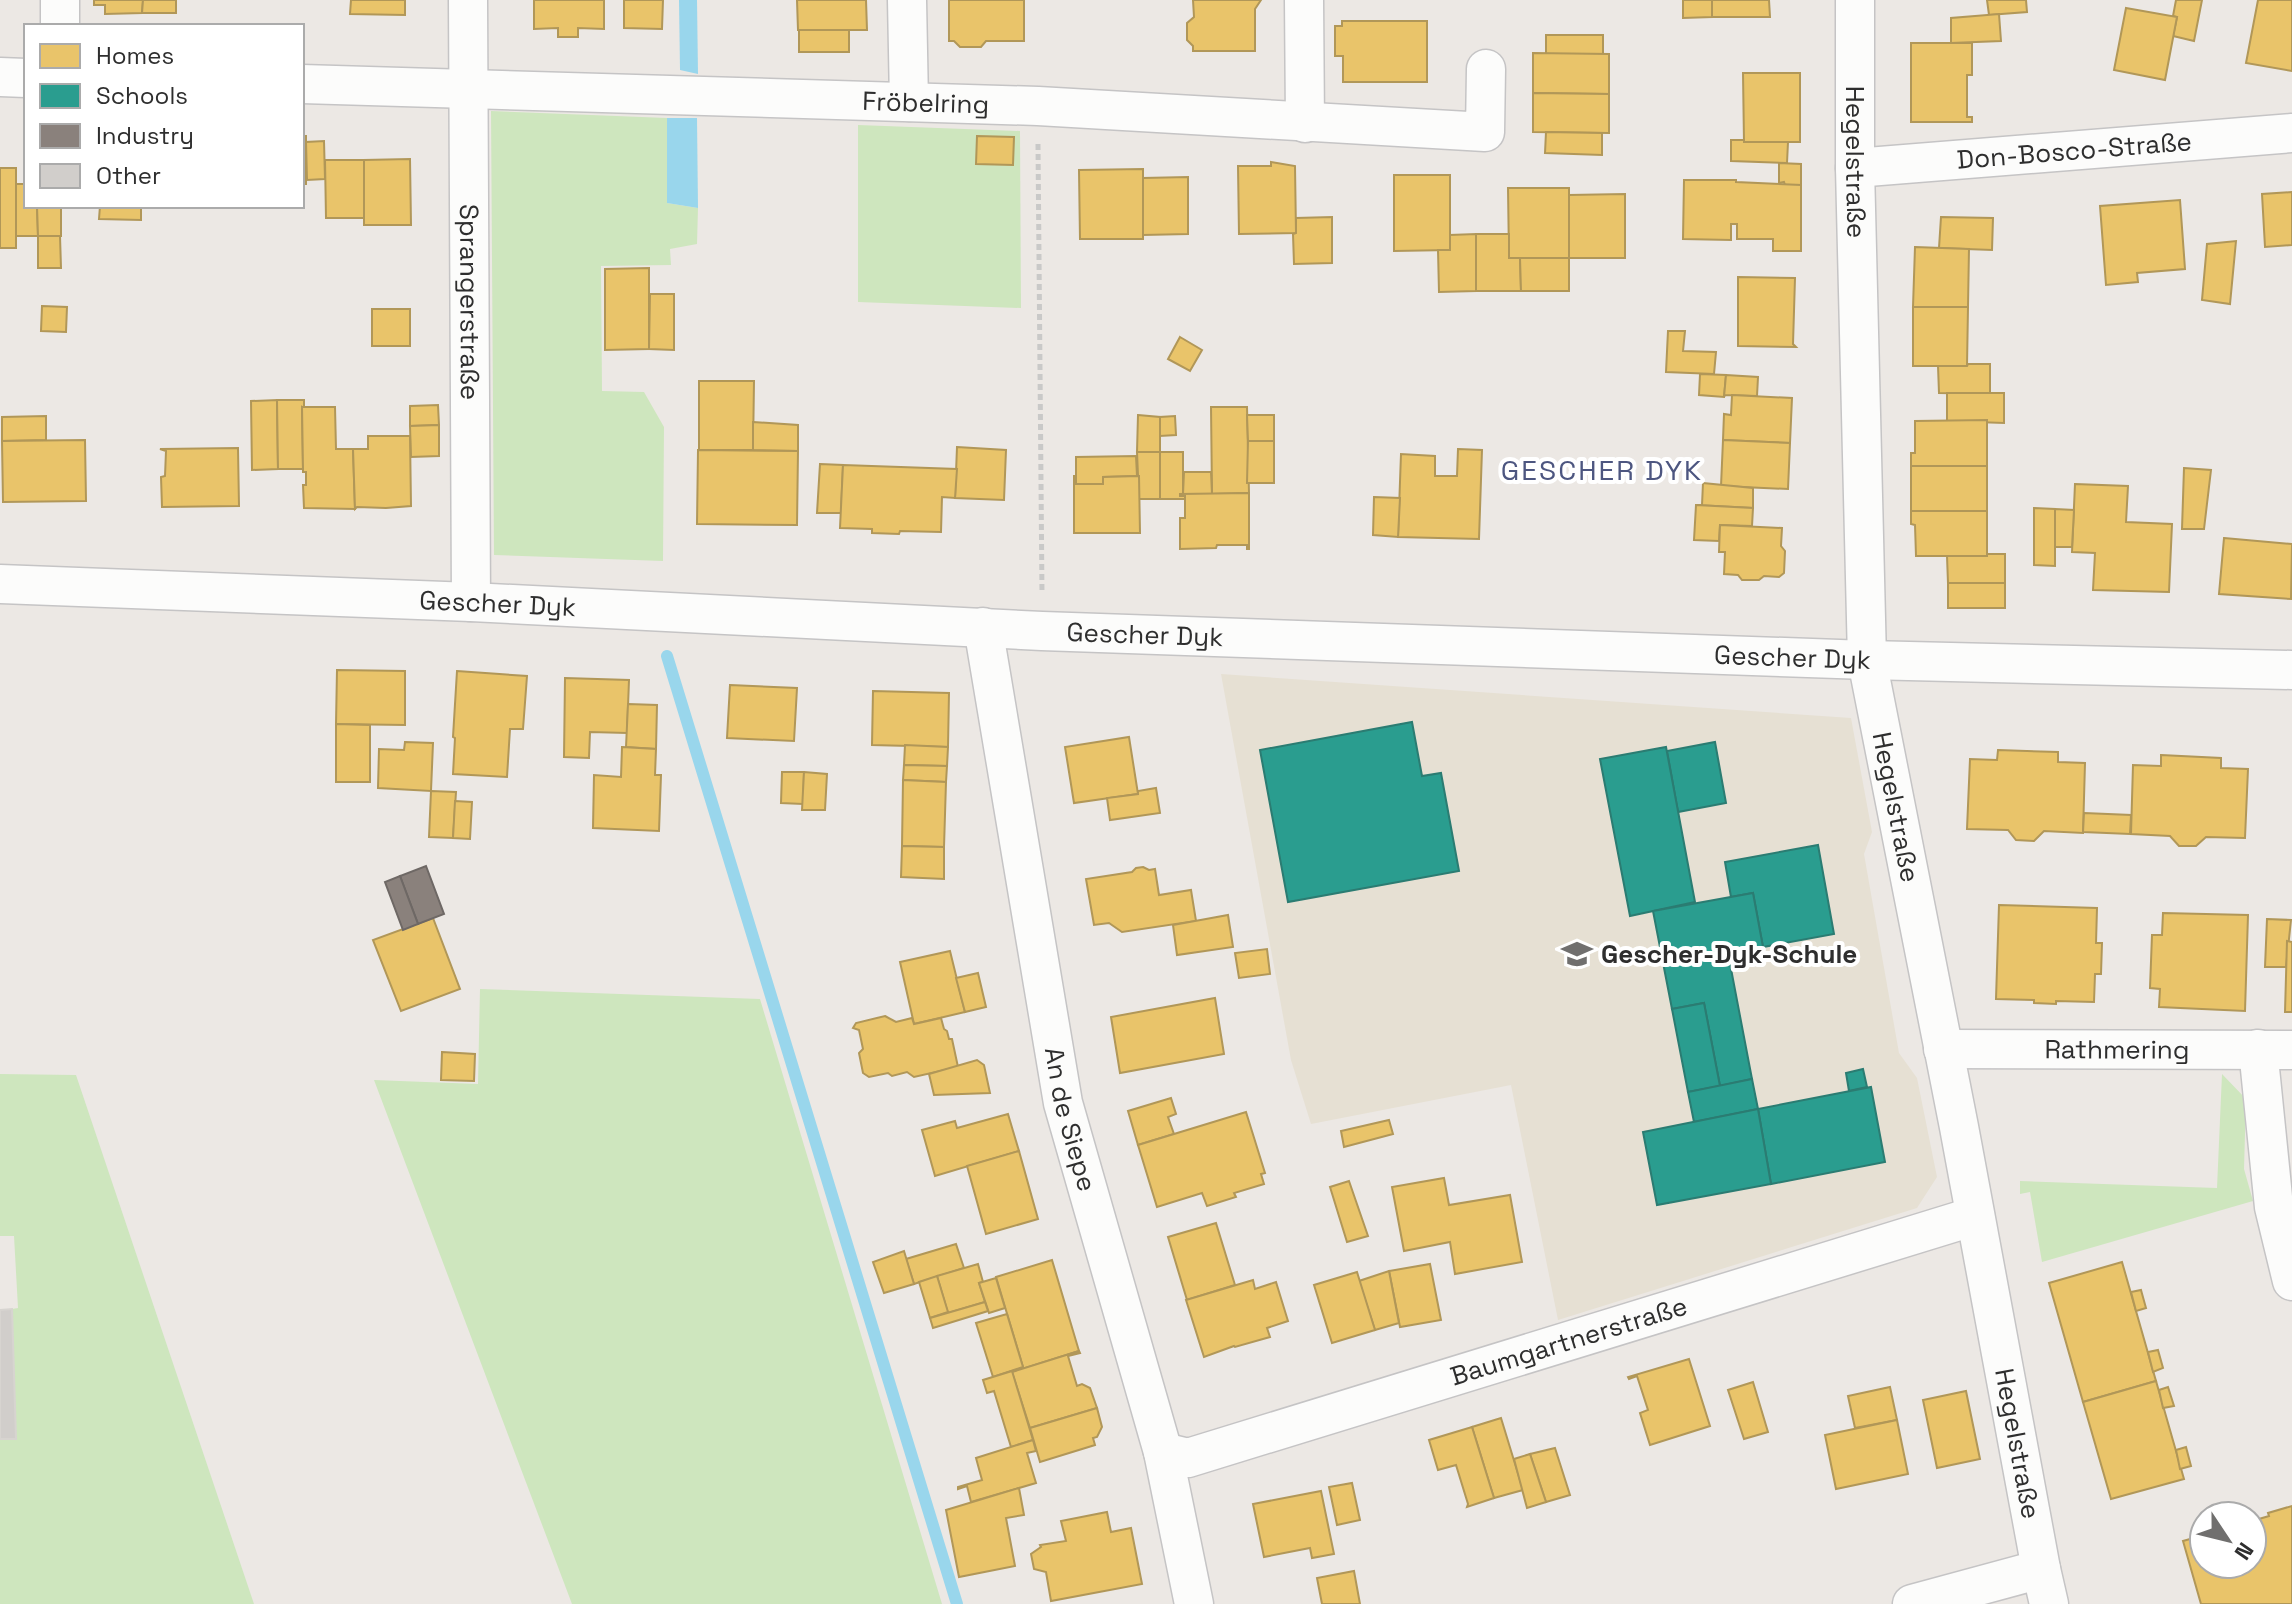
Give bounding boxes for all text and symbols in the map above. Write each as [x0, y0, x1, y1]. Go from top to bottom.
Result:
legend [24, 24, 304, 208]
text: Homes [96, 40, 174, 71]
text: Schools [96, 80, 188, 111]
street label: Fröbelring [862, 84, 990, 122]
street label: Hegelstraße [1838, 86, 1874, 239]
text: Industry [96, 120, 194, 151]
street label: Don-Bosco-Straße [1956, 124, 2193, 177]
text: Other [96, 160, 161, 191]
street label: Sprangerstraße [452, 204, 487, 400]
district label: GESCHER DYK [1501, 452, 1703, 488]
street label: Gescher Dyk [419, 583, 577, 624]
street label: Gescher Dyk [1066, 615, 1224, 654]
street label: Gescher Dyk [1713, 638, 1871, 677]
street label: Hegelstraße [1865, 729, 1927, 885]
school or university icon: Gescher-Dyk-Schule [1560, 937, 1594, 971]
place label: Gescher-Dyk-Schule [1601, 937, 1857, 971]
street label: Rathmering [2044, 1032, 2190, 1067]
street label: An de Siepe [1037, 1044, 1104, 1195]
street label: Baumgartnerstraße [1446, 1289, 1691, 1393]
street label: Hegelstraße [1987, 1365, 2048, 1521]
north arrow [2188, 1500, 2268, 1580]
text: N [2229, 1537, 2260, 1566]

